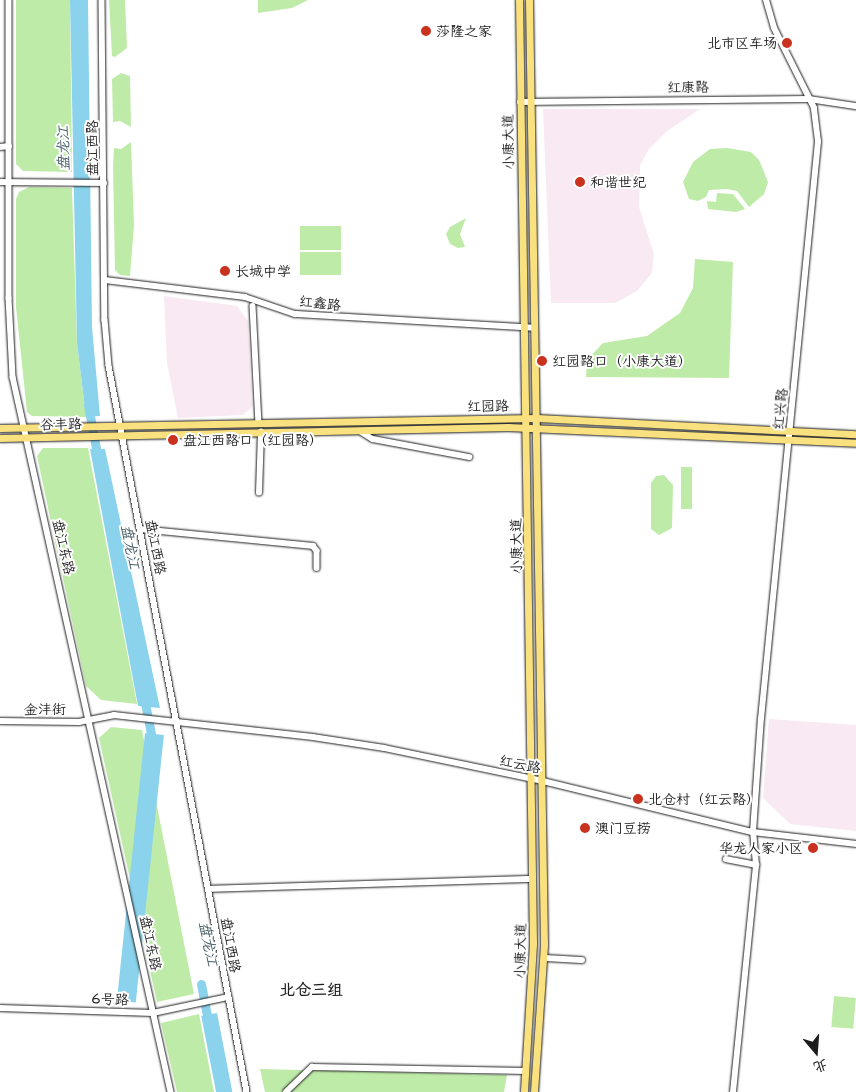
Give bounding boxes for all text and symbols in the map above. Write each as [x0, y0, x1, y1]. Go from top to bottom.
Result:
place label: 莎隆之家 [436, 23, 492, 39]
marker: 莎隆之家 [420, 25, 432, 37]
place label: 北市区车场 [707, 35, 777, 51]
marker: 北市区车场 [781, 37, 793, 49]
street label: 红康路 [667, 78, 709, 96]
street label: 小康大道 [499, 114, 517, 170]
street label: 盘江西路 [84, 120, 100, 176]
water label: 盘龙江 [55, 125, 73, 171]
place label: 和谐世纪 [590, 174, 646, 190]
marker: 和谐世纪 [574, 176, 586, 188]
place label: 长城中学 [235, 263, 291, 279]
marker: 长城中学 [219, 265, 231, 277]
street label: 红鑫路 [298, 292, 342, 314]
place label: 红园路口（小康大道） [552, 353, 692, 369]
marker: 红园路口（小康大道） [536, 355, 548, 367]
street label: 红兴路 [769, 387, 791, 431]
street label: 红园路 [467, 397, 509, 415]
street label: 谷丰路 [40, 415, 82, 433]
place label: 盘江西路口（红园路） [183, 432, 323, 448]
marker: 盘江西路口（红园路） [167, 434, 179, 446]
street label: 盘江东路 [50, 518, 78, 576]
street label: 盘江西路 [142, 518, 170, 576]
street label: 小康大道 [507, 518, 525, 574]
water label: 盘龙江 [117, 523, 143, 571]
street label: 金沣街 [24, 701, 66, 717]
street label: 红云路 [498, 752, 542, 776]
place label: 北仓村（红云路） [648, 791, 760, 807]
marker: 北仓村（红云路） [632, 793, 644, 805]
place label: 澳门豆捞 [595, 820, 651, 836]
marker: 澳门豆捞 [579, 822, 591, 834]
place label: 华龙人家小区 [719, 840, 803, 856]
marker: 华龙人家小区 [807, 842, 819, 854]
street label: 盘江东路 [137, 914, 165, 972]
street label: 盘江西路 [218, 916, 244, 974]
water label: 盘龙江 [195, 920, 221, 968]
street label: 小康大道 [511, 923, 529, 979]
district label: 北仓三组 [279, 980, 343, 1000]
street label: 6号路 [91, 990, 129, 1008]
north arrow [791, 1027, 841, 1077]
text: 北 [811, 1056, 830, 1077]

